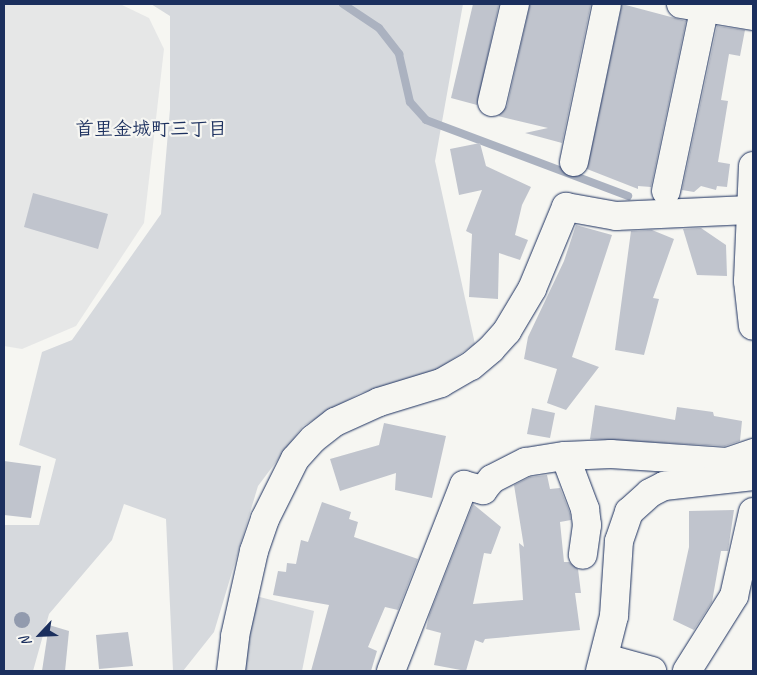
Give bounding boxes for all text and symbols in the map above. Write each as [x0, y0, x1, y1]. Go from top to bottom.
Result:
district label: 首里金城町三丁目 [75, 119, 227, 141]
north arrow [15, 610, 65, 660]
text: N [16, 634, 35, 649]

